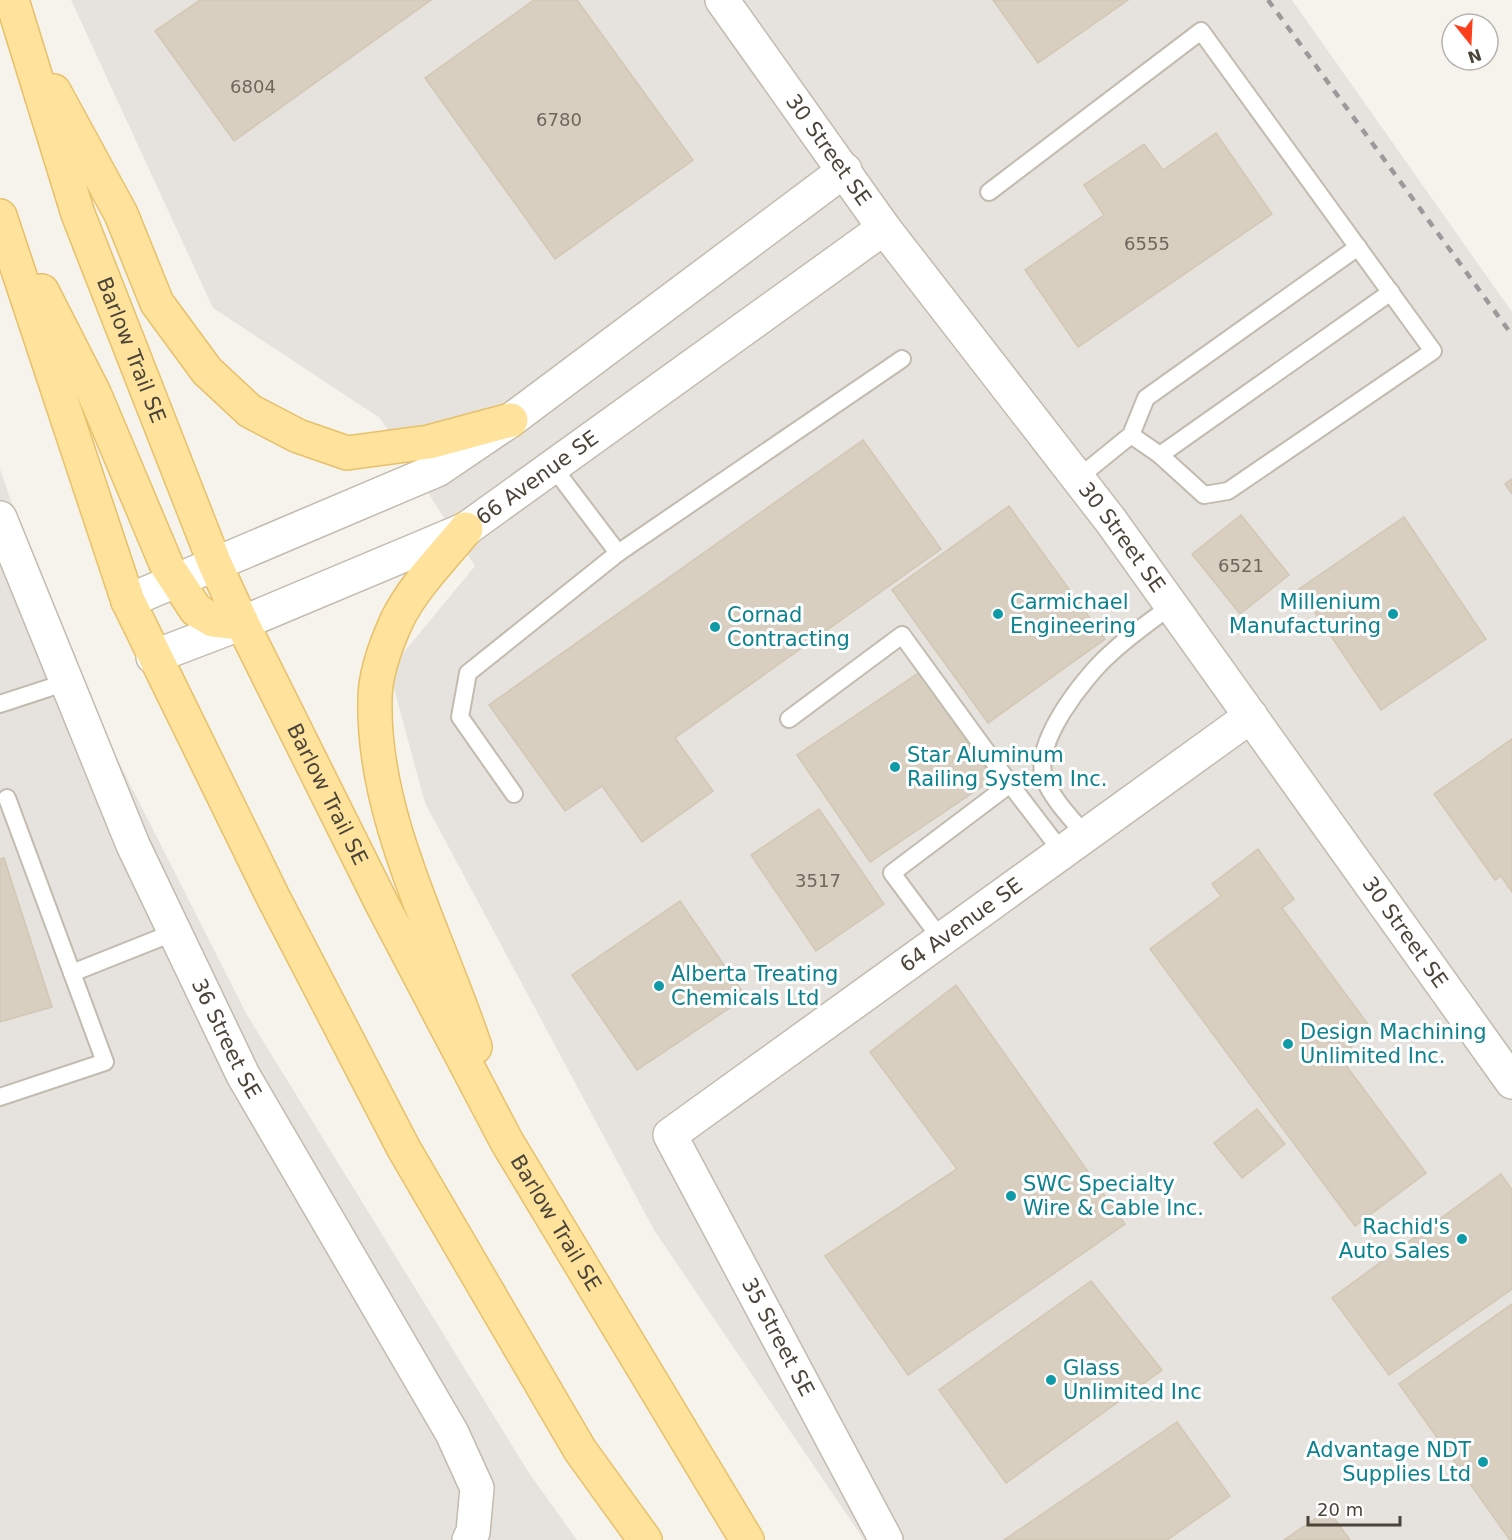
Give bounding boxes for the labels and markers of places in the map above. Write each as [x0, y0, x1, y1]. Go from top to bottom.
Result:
place label: Carmichael Engineering [1010, 590, 1136, 638]
place label: Millenium Manufacturing [1229, 590, 1381, 638]
place label: Cornad Contracting [727, 603, 850, 651]
marker: Carmichael Engineering [991, 607, 1005, 621]
marker: Millenium Manufacturing [1386, 607, 1400, 621]
marker: Cornad Contracting [708, 620, 722, 634]
place label: Star Aluminum Railing System Inc. [907, 743, 1108, 791]
marker: Star Aluminum Railing System Inc. [888, 760, 902, 774]
place label: Alberta Treating Chemicals Ltd [671, 962, 838, 1010]
marker: Alberta Treating Chemicals Ltd [652, 979, 666, 993]
place label: Design Machining Unlimited Inc. [1300, 1020, 1487, 1068]
marker: Design Machining Unlimited Inc. [1281, 1037, 1295, 1051]
place label: SWC Specialty Wire & Cable Inc. [1023, 1172, 1204, 1220]
marker: SWC Specialty Wire & Cable Inc. [1004, 1189, 1018, 1203]
place label: Rachid's Auto Sales [1339, 1215, 1450, 1263]
marker: Rachid's Auto Sales [1455, 1232, 1469, 1246]
place label: Glass Unlimited Inc [1063, 1356, 1202, 1404]
marker: Glass Unlimited Inc [1044, 1373, 1058, 1387]
place label: Advantage NDT Supplies Ltd [1306, 1438, 1471, 1486]
marker: Advantage NDT Supplies Ltd [1476, 1455, 1490, 1469]

